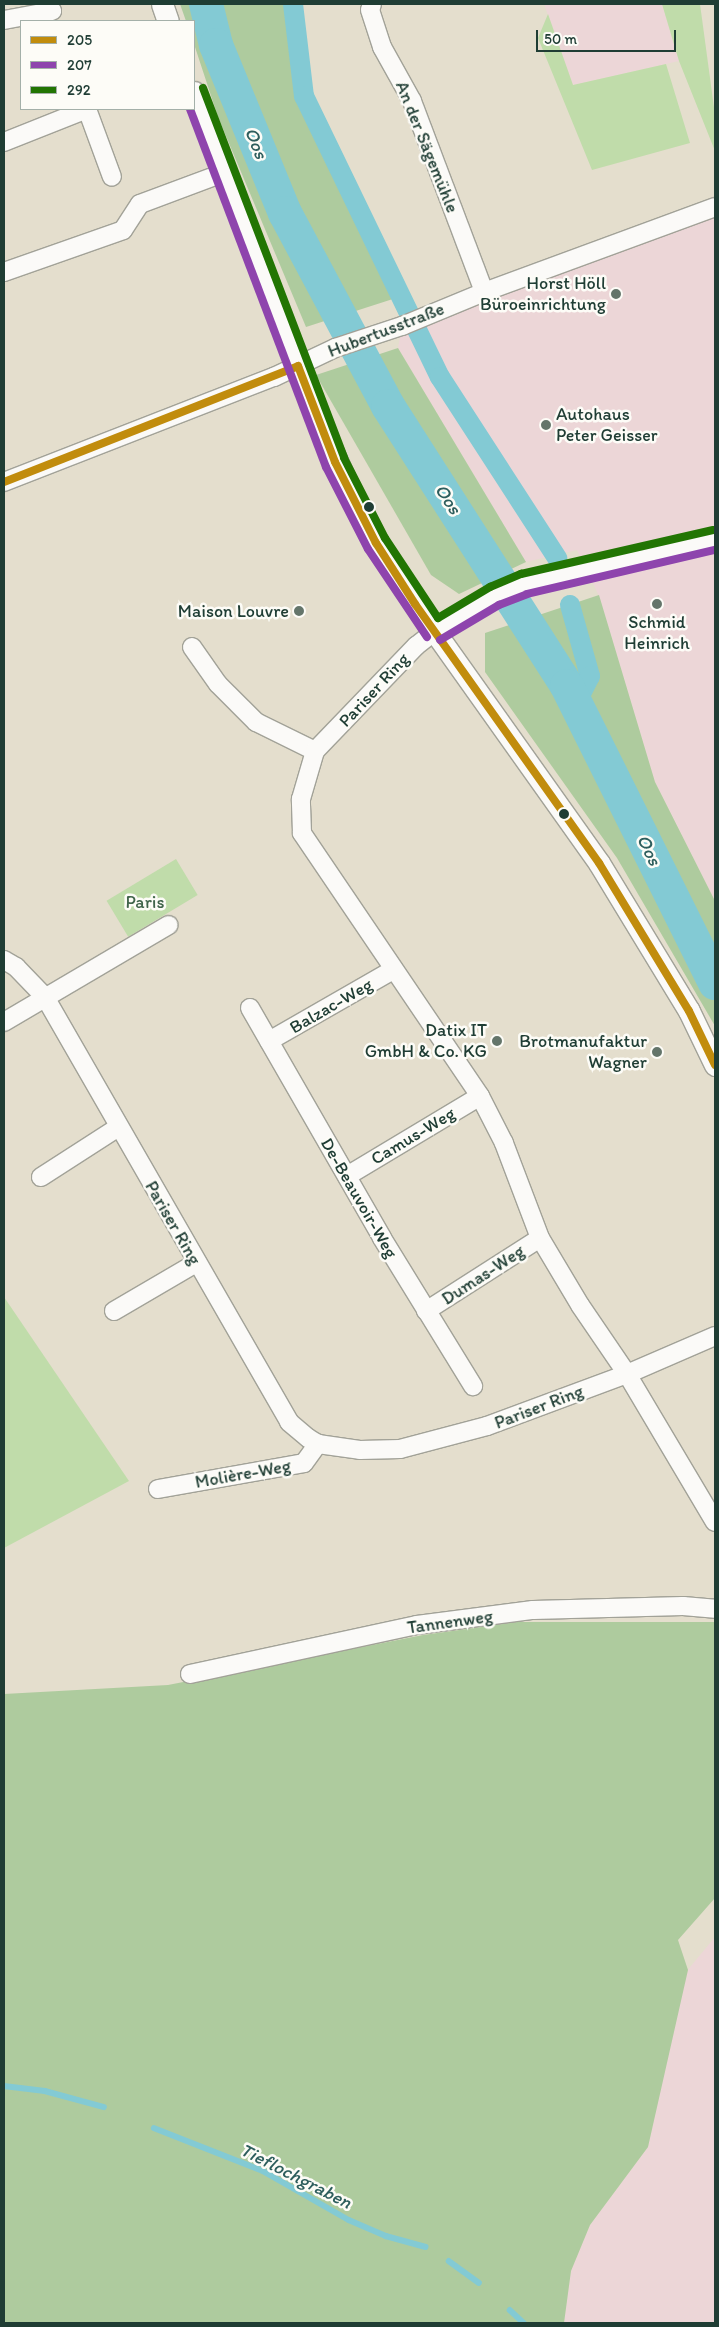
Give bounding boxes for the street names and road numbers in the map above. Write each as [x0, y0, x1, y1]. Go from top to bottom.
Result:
street label: An der Sägemühle [391, 78, 463, 216]
street label: Hubertusstraße [325, 298, 447, 362]
street label: Pariser Ring [334, 648, 414, 732]
street label: Balzac-Weg [286, 974, 376, 1038]
street label: Camus-Weg [367, 1102, 459, 1170]
street label: De-Beauvoir-Weg [316, 1134, 402, 1262]
street label: Pariser Ring [140, 1177, 206, 1269]
street label: Dumas-Weg [438, 1240, 528, 1310]
street label: Pariser Ring [491, 1380, 587, 1434]
street label: Molière-Weg [193, 1455, 293, 1493]
street label: Tannenweg [406, 1605, 494, 1639]

